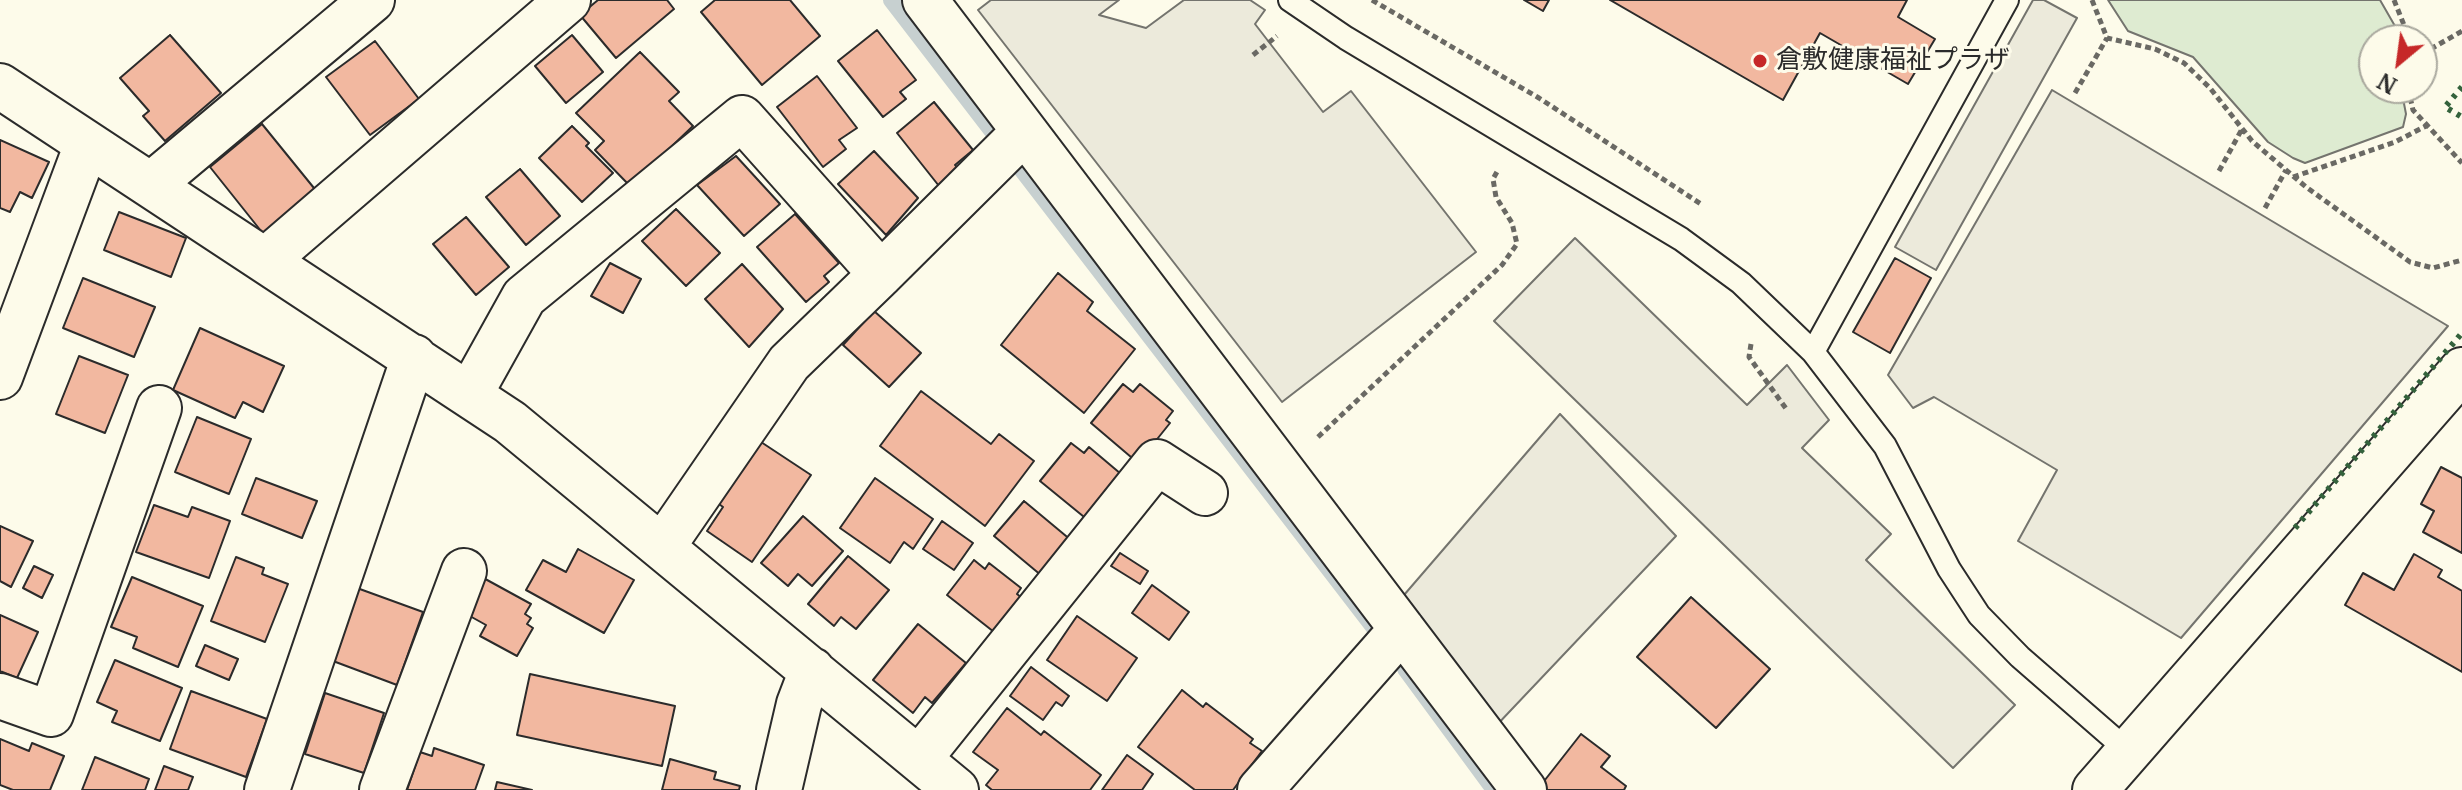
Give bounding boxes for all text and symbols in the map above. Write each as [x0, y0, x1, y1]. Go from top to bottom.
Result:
north arrow [2358, 24, 2438, 104]
place label: 倉敷健康福祉プラザ [1776, 45, 2010, 77]
marker: 倉敷健康福祉プラザ [1751, 52, 1769, 70]
text: N [2373, 67, 2402, 100]

